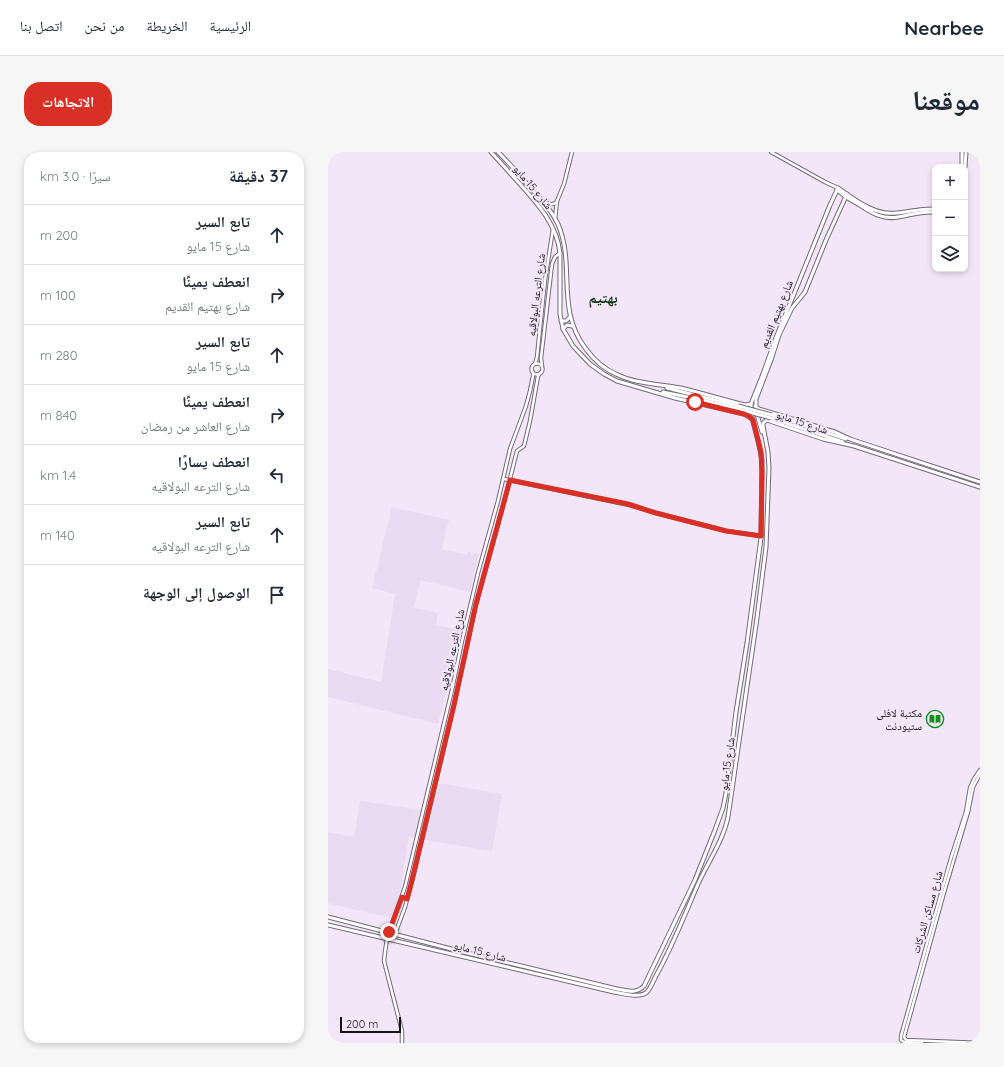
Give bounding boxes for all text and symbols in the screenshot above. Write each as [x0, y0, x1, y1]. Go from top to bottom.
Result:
text: Nearbee [904, 16, 984, 40]
text: اتصل بنا [20, 17, 63, 35]
text: من نحن [85, 17, 124, 35]
text: الخريطة [146, 17, 188, 35]
text: الرئيسية [210, 17, 251, 35]
button: الاتجاهات [24, 82, 112, 126]
text: موقعنا [912, 82, 980, 117]
street label: شارع 15 مايو [510, 162, 556, 212]
map controls [932, 164, 968, 272]
button: + [932, 164, 968, 200]
text: 37 دقيقة [229, 165, 288, 186]
text: سيرًا · 3.0 km [40, 168, 111, 184]
button: − [932, 200, 968, 236]
text: تابع السير [196, 212, 250, 231]
icon: ahead [266, 224, 288, 246]
text: 200 m [40, 227, 78, 243]
button: layers [932, 236, 968, 272]
text: شارع 15 مايو [187, 238, 250, 254]
street label: شارع الترعه البولاقيه [524, 253, 548, 337]
text: انعطف يمينًا [182, 272, 250, 291]
street label: شارع بهتيم القديم [756, 278, 797, 350]
icon: right [266, 284, 288, 306]
text: 100 m [40, 287, 76, 303]
district label: بهتيم [588, 288, 618, 308]
text: شارع بهتيم القديم [165, 298, 250, 314]
text: تابع السير [196, 332, 250, 351]
icon: ahead [266, 344, 288, 366]
text: 280 m [40, 347, 77, 363]
text: شارع 15 مايو [187, 358, 250, 374]
text: انعطف يمينًا [182, 392, 250, 411]
route start [686, 393, 704, 411]
icon: right [266, 404, 288, 426]
text: 840 m [40, 407, 77, 423]
street label: شارع 15 مايو [774, 407, 830, 437]
text: شارع العاشر من رمضان [141, 418, 250, 434]
text: انعطف يسارًا [178, 452, 250, 471]
icon: left [266, 464, 288, 486]
text: 1.4 km [40, 467, 76, 483]
text: شارع الترعه البولاقيه [151, 478, 250, 494]
text: تابع السير [196, 512, 250, 531]
icon: ahead [266, 524, 288, 546]
text: 140 m [40, 527, 75, 543]
text: شارع الترعه البولاقيه [151, 538, 250, 554]
text: الوصول إلى الوجهة [143, 583, 250, 602]
icon: arrive [266, 584, 288, 606]
street label: شارع الترعه البولاقيه [436, 608, 468, 692]
place label: مكتبة لافلى ستيودنت [876, 706, 922, 733]
library icon: مكتبة لافلى ستيودنت [925, 709, 945, 729]
street label: شارع 15 مايو [716, 736, 738, 792]
street label: شارع مساكن الشركات [908, 869, 946, 955]
route end [380, 923, 398, 941]
street label: شارع 15 مايو [452, 938, 508, 964]
scale bar [340, 1015, 401, 1034]
text: 200 m [346, 1017, 378, 1031]

